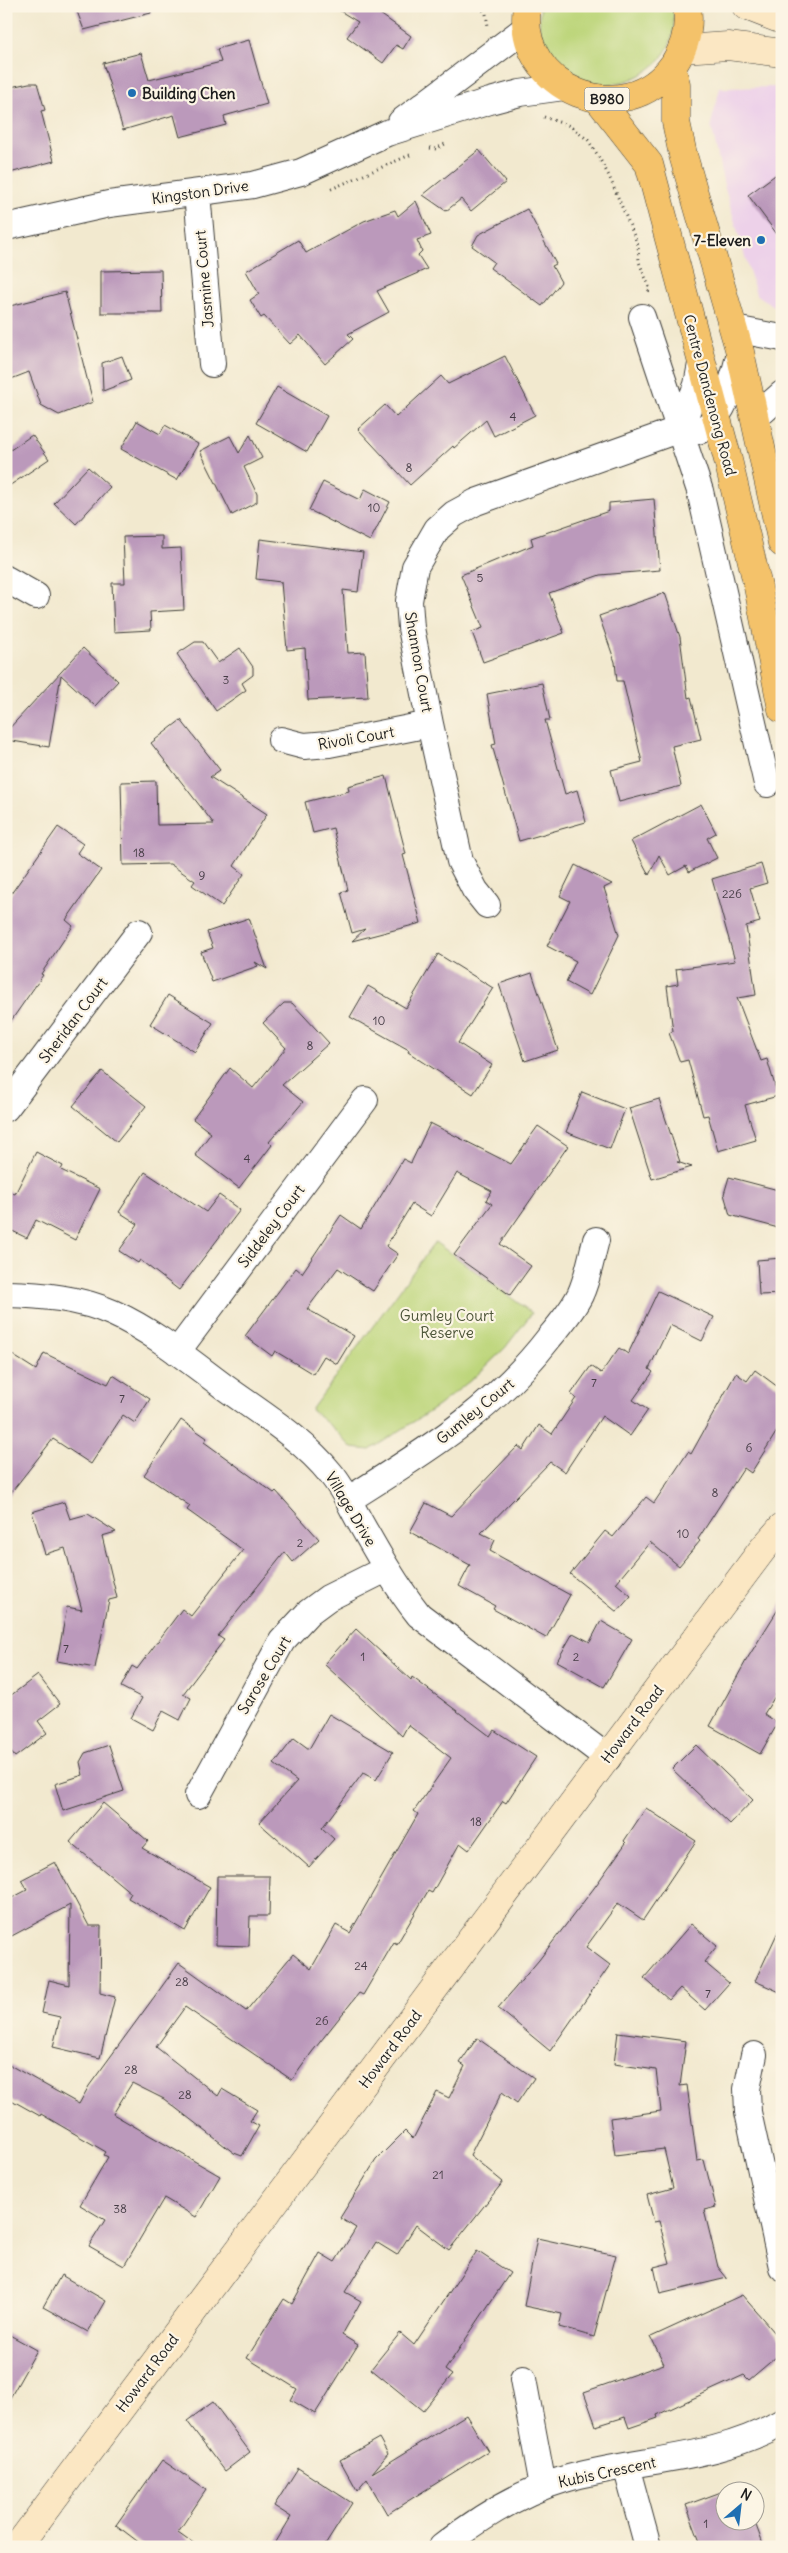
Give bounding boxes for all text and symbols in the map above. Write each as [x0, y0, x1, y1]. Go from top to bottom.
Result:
place label: Building Chen [142, 84, 236, 104]
marker: Building Chen [126, 87, 138, 99]
road number: B980 [584, 88, 630, 110]
street label: Kingston Drive [150, 176, 250, 208]
street label: Jasmine Court [190, 229, 218, 329]
place label: 7-Eleven [693, 231, 751, 250]
marker: 7-Eleven [755, 234, 767, 246]
street label: Centre Dandenong Road [679, 312, 741, 478]
house number: 4 [510, 409, 517, 424]
house number: 8 [406, 460, 413, 475]
house number: 10 [368, 500, 380, 515]
house number: 5 [477, 570, 484, 585]
street label: Shannon Court [401, 610, 437, 714]
house number: 3 [223, 672, 230, 687]
street label: Rivoli Court [316, 722, 396, 754]
house number: 18 [133, 845, 145, 860]
house number: 9 [199, 868, 206, 883]
house number: 226 [722, 886, 742, 901]
street label: Sheridan Court [35, 973, 111, 1067]
house number: 10 [373, 1013, 385, 1028]
house number: 8 [307, 1038, 314, 1053]
house number: 4 [244, 1151, 251, 1166]
street label: Siddeley Court [234, 1181, 308, 1271]
park label: Gumley Court Reserve [400, 1306, 494, 1342]
street label: Gumley Court [432, 1374, 518, 1448]
house number: 7 [591, 1375, 597, 1390]
house number: 7 [119, 1391, 125, 1406]
house number: 6 [746, 1440, 753, 1455]
street label: Village Drive [321, 1468, 381, 1550]
house number: 8 [712, 1485, 719, 1500]
house number: 10 [677, 1526, 689, 1541]
house number: 2 [297, 1535, 304, 1550]
street label: Sarose Court [233, 1632, 295, 1718]
house number: 7 [63, 1641, 69, 1656]
house number: 1 [361, 1649, 365, 1664]
house number: 2 [573, 1649, 580, 1664]
street label: Howard Road [596, 1681, 668, 1767]
house number: 18 [470, 1814, 482, 1829]
house number: 24 [354, 1958, 368, 1973]
house number: 28 [175, 1974, 189, 1989]
house number: 7 [705, 1986, 711, 2001]
street label: Howard Road [354, 2006, 426, 2092]
house number: 26 [315, 2013, 329, 2028]
house number: 28 [124, 2062, 138, 2077]
house number: 28 [178, 2087, 192, 2102]
house number: 21 [432, 2167, 444, 2182]
house number: 38 [113, 2201, 127, 2216]
street label: Howard Road [111, 2330, 183, 2416]
street label: Kubis Crescent [556, 2452, 658, 2492]
north arrow [716, 2480, 766, 2530]
text: N [738, 2484, 755, 2505]
house number: 1 [704, 2516, 708, 2531]

